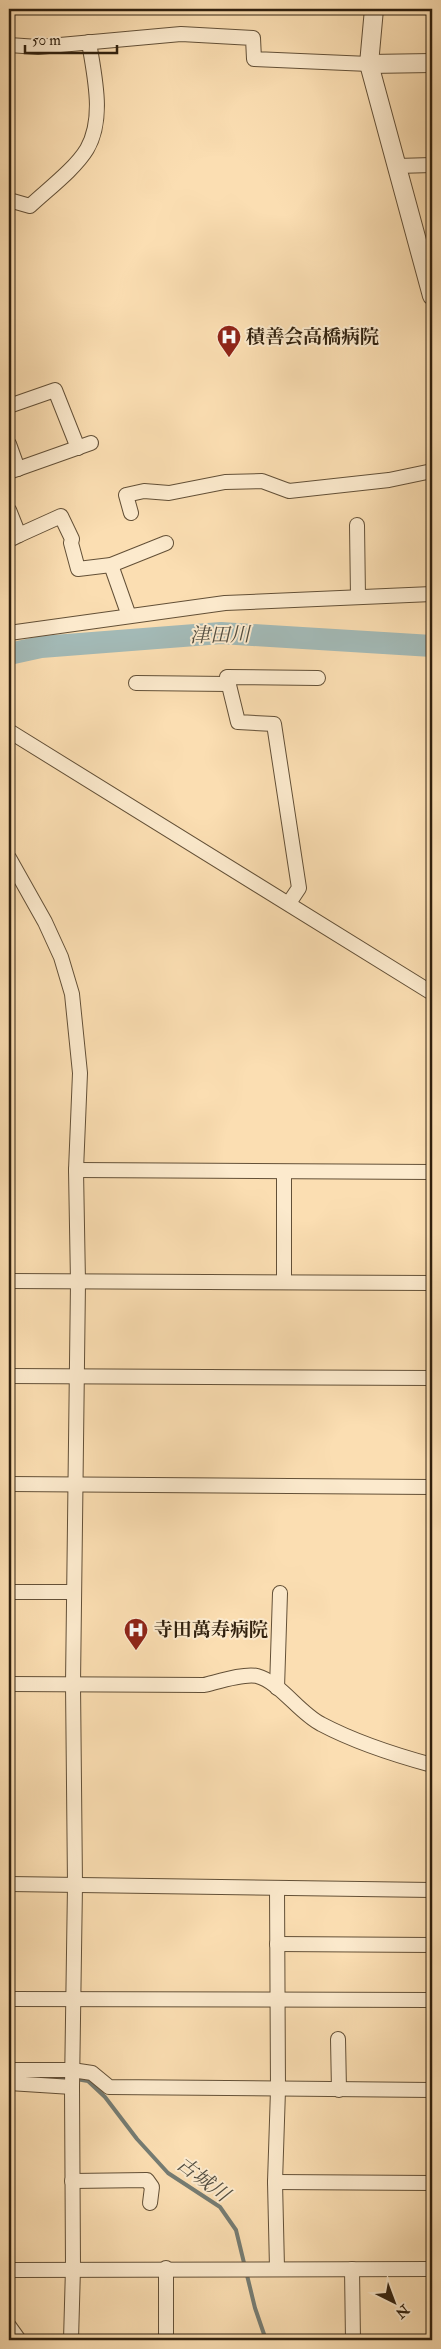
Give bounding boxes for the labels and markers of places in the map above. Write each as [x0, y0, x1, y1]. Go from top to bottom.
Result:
hospital icon: 積善会高橋病院 [216, 324, 242, 358]
place label: 積善会高橋病院 [246, 325, 379, 349]
hospital icon: 寺田萬寿病院 [123, 1617, 149, 1651]
place label: 寺田萬寿病院 [154, 1618, 268, 1642]

